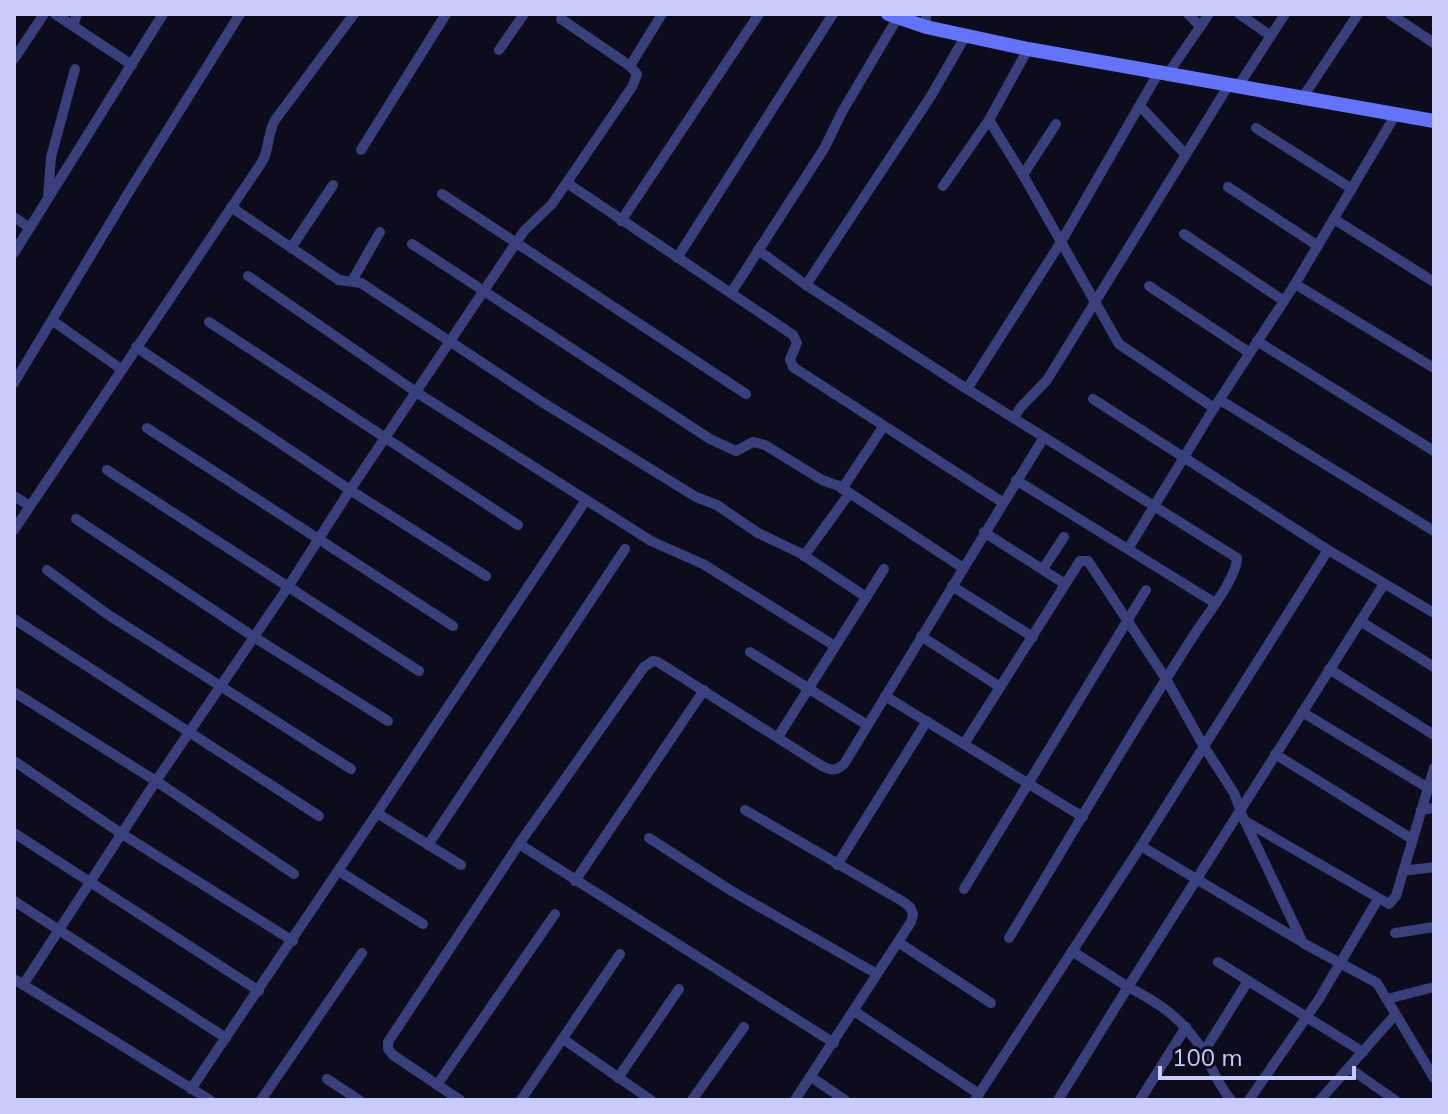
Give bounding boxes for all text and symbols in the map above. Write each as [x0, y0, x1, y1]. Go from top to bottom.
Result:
scale bar [1160, 1030, 1354, 1080]
text: 100 m [1172, 1042, 1243, 1072]

